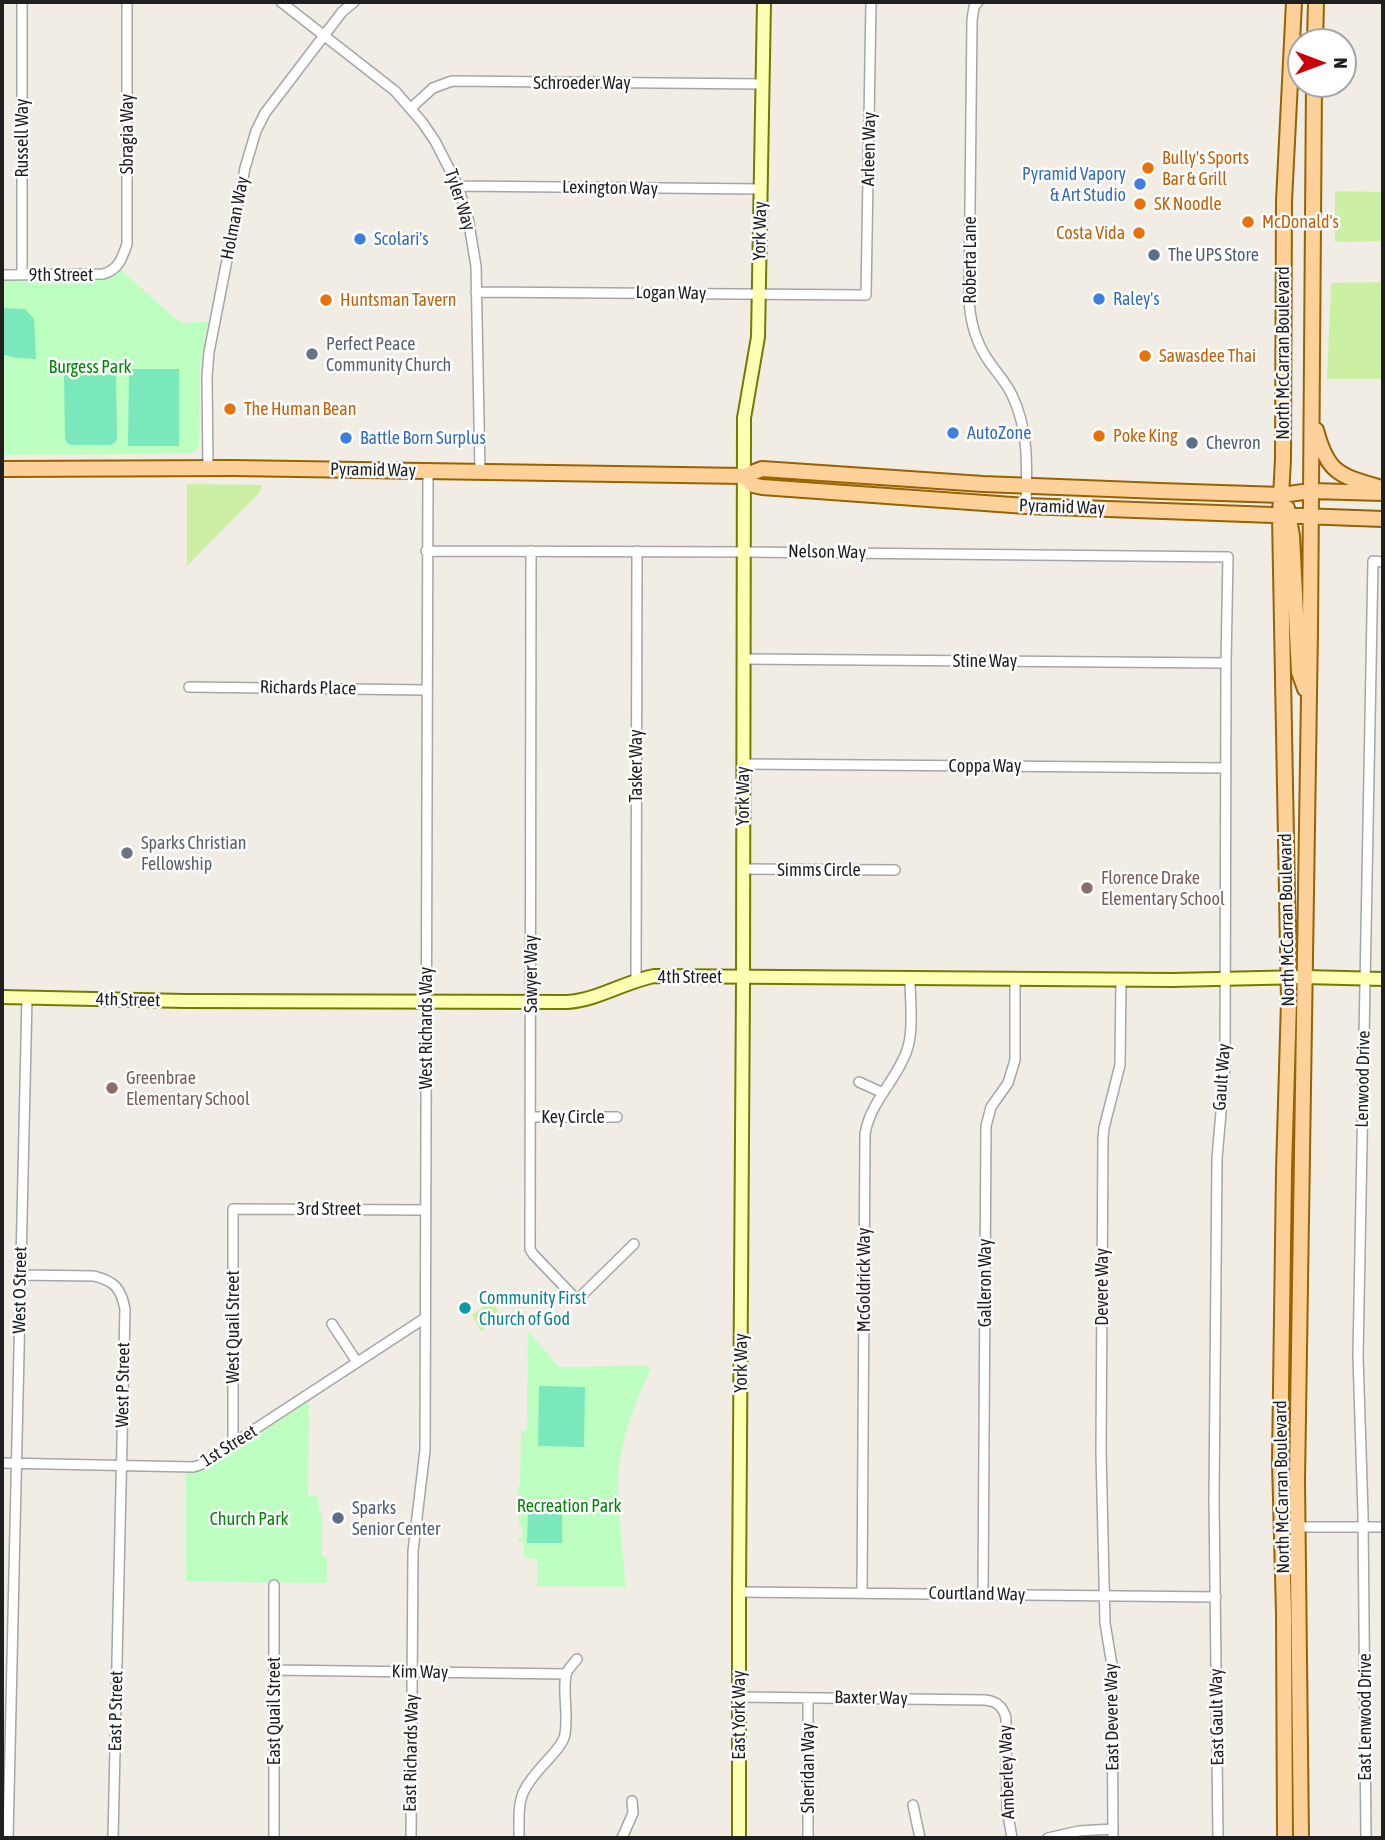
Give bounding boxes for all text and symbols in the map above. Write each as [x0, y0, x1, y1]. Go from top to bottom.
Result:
north arrow [1287, 28, 1357, 98]
text: N [1330, 57, 1352, 69]
street label: Schroeder Way [533, 72, 631, 94]
street label: Sbragia Way [116, 94, 138, 174]
street label: Russell Way [11, 99, 33, 177]
street label: Arleen Way [858, 112, 880, 186]
place label: Bully's Sports Bar & Grill [1162, 147, 1249, 190]
marker: Bully's Sports Bar & Grill [1140, 160, 1156, 176]
place label: Pyramid Vapory & Art Studio [1022, 163, 1126, 206]
street label: Tyler Way [440, 166, 480, 234]
street label: Holman Way [216, 174, 254, 262]
street label: Lexington Way [562, 176, 658, 200]
marker: Pyramid Vapory & Art Studio [1132, 176, 1148, 192]
place label: SK Noodle [1154, 193, 1222, 215]
marker: SK Noodle [1132, 196, 1148, 212]
street label: York Way [749, 201, 771, 261]
place label: McDonald's [1262, 211, 1339, 233]
marker: McDonald's [1240, 214, 1256, 230]
street label: Roberta Lane [959, 216, 981, 304]
place label: Costa Vida [1056, 222, 1125, 244]
marker: Costa Vida [1131, 225, 1147, 241]
place label: Scolari's [374, 228, 429, 250]
marker: Scolari's [352, 231, 368, 247]
place label: The UPS Store [1168, 244, 1259, 266]
marker: The UPS Store [1146, 247, 1162, 263]
street label: 9th Street [29, 264, 93, 286]
street label: North McCarran Boulevard [1272, 266, 1294, 440]
street label: Logan Way [635, 282, 707, 304]
place label: Raley's [1113, 288, 1160, 310]
place label: Huntsman Tavern [340, 289, 456, 311]
marker: Raley's [1091, 291, 1107, 307]
marker: Huntsman Tavern [318, 292, 334, 308]
place label: Perfect Peace Community Church [326, 333, 451, 376]
place label: Sawasdee Thai [1159, 345, 1256, 367]
marker: Perfect Peace Community Church [304, 346, 320, 362]
marker: Sawasdee Thai [1137, 348, 1153, 364]
park label: Burgess Park [49, 356, 131, 378]
place label: The Human Bean [244, 398, 356, 420]
marker: The Human Bean [222, 401, 238, 417]
place label: AutoZone [967, 422, 1031, 444]
marker: AutoZone [945, 425, 961, 441]
place label: Poke King [1113, 425, 1178, 447]
place label: Battle Born Surplus [360, 427, 486, 449]
marker: Poke King [1091, 428, 1107, 444]
marker: Battle Born Surplus [338, 430, 354, 446]
place label: Chevron [1206, 432, 1261, 454]
marker: Chevron [1184, 435, 1200, 451]
street label: Pyramid Way [330, 458, 416, 482]
street label: Pyramid Way [1019, 495, 1105, 519]
street label: Nelson Way [788, 541, 866, 563]
street label: Stine Way [953, 650, 1017, 672]
street label: Richards Place [260, 676, 356, 700]
street label: Tasker Way [625, 729, 647, 803]
street label: Coppa Way [949, 755, 1021, 777]
street label: York Way [732, 766, 754, 826]
place label: Sparks Christian Fellowship [141, 832, 247, 874]
street label: North McCarran Boulevard [1275, 833, 1299, 1007]
marker: Sparks Christian Fellowship [119, 845, 135, 861]
street label: Simms Circle [777, 859, 861, 881]
place label: Florence Drake Elementary School [1101, 867, 1225, 910]
marker: Florence Drake Elementary School [1079, 880, 1095, 896]
street label: Sawyer Way [520, 935, 542, 1013]
street label: 4th Street [658, 966, 722, 988]
street label: West Richards Way [415, 967, 437, 1089]
street label: 4th Street [96, 989, 160, 1011]
street label: Lenwood Drive [1351, 1030, 1375, 1128]
street label: Gault Way [1209, 1043, 1235, 1111]
place label: Greenbrae Elementary School [126, 1067, 250, 1110]
marker: Greenbrae Elementary School [104, 1080, 120, 1096]
street label: Key Circle [541, 1106, 605, 1128]
street label: 3rd Street [297, 1198, 361, 1220]
street label: McGoldrick Way [853, 1228, 875, 1332]
street label: Galleron Way [974, 1239, 996, 1327]
street label: West O Street [8, 1246, 32, 1334]
street label: Devere Way [1091, 1248, 1113, 1326]
street label: West Quail Street [222, 1270, 244, 1384]
place label: Community First Church of God [479, 1287, 586, 1330]
marker: Community First Church of God [457, 1300, 473, 1316]
street label: York Way [730, 1333, 752, 1393]
street label: West P Street [111, 1342, 135, 1428]
street label: North McCarran Boulevard [1270, 1400, 1294, 1574]
street label: 1st Street [197, 1420, 261, 1472]
park label: Recreation Park [517, 1495, 621, 1517]
place label: Sparks Senior Center [352, 1497, 440, 1540]
park label: Church Park [210, 1508, 288, 1530]
marker: Sparks Senior Center [330, 1510, 346, 1526]
street label: Courtland Way [928, 1582, 1026, 1606]
street label: East Lenwood Drive [1354, 1653, 1376, 1781]
street label: East Quail Street [263, 1657, 285, 1765]
street label: Kim Way [391, 1661, 449, 1683]
street label: East Devere Way [1100, 1663, 1124, 1771]
street label: East Gault Way [1205, 1668, 1229, 1766]
street label: East P Street [104, 1670, 128, 1752]
street label: East York Way [728, 1670, 750, 1760]
street label: Baxter Way [834, 1687, 908, 1709]
street label: East Richards Way [399, 1694, 423, 1812]
street label: Sheridan Way [797, 1723, 819, 1813]
street label: Amberley Way [995, 1724, 1019, 1820]

